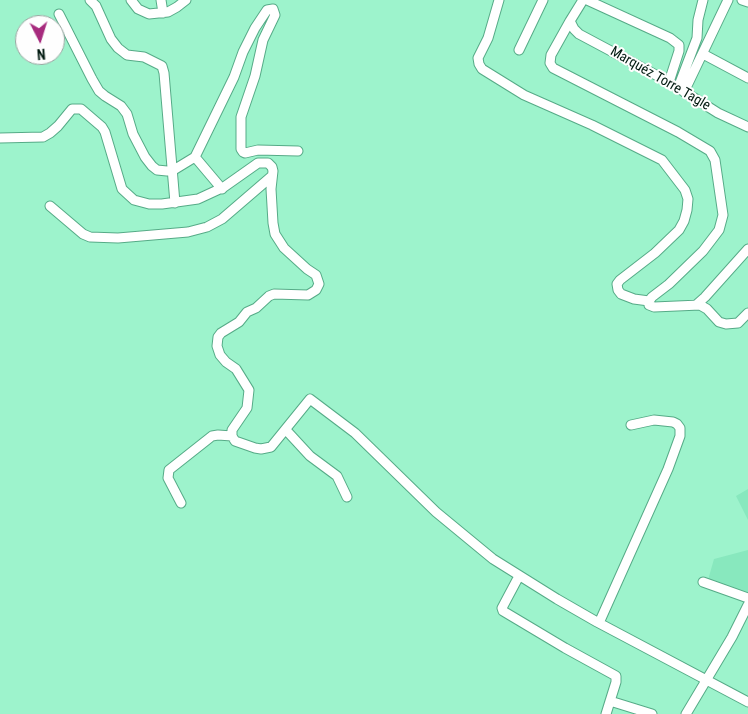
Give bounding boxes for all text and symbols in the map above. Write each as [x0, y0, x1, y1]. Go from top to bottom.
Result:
north arrow [15, 15, 65, 65]
street label: Marquéz Torre Tagle [607, 44, 713, 114]
text: N [36, 46, 46, 62]

